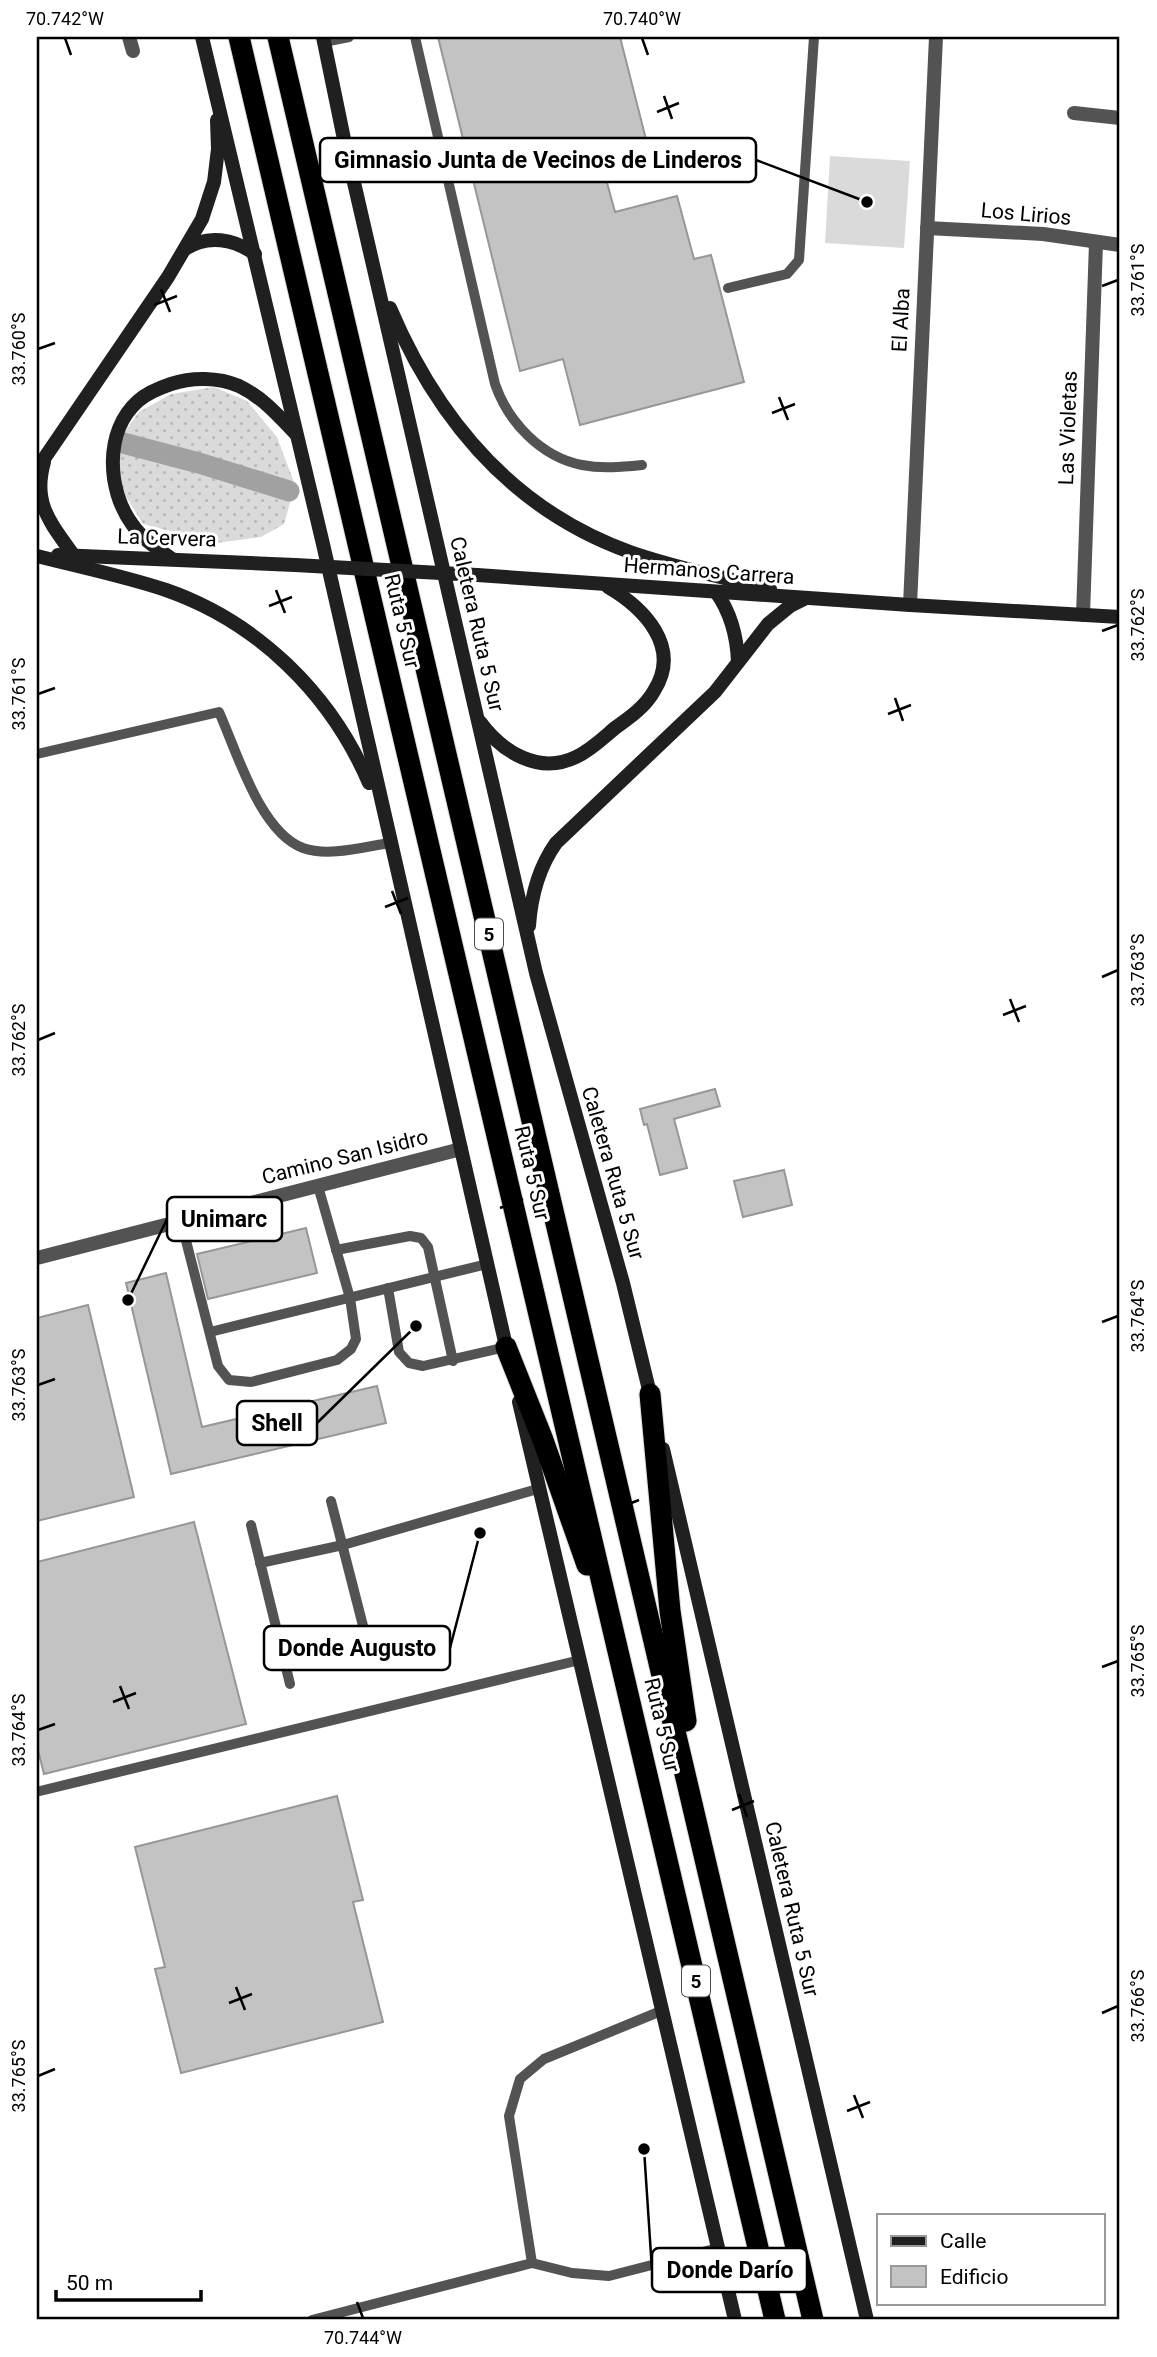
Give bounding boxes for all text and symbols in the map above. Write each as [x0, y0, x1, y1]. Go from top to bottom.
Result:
text: 70.742°W [26, 8, 104, 29]
text: 70.740°W [603, 8, 681, 29]
callout: Gimnasio Junta de Vecinos de Linderos [320, 138, 756, 182]
text: Gimnasio Junta de Vecinos de Linderos [334, 147, 742, 174]
street label: Los Lirios [980, 198, 1072, 230]
text: 33.761°S [1127, 243, 1148, 316]
street label: El Alba [887, 287, 915, 353]
text: 33.760°S [8, 312, 29, 385]
street label: Las Violetas [1054, 370, 1082, 486]
street label: La Cervera [117, 524, 217, 552]
street label: Caletera Ruta 5 Sur [445, 534, 509, 714]
street label: Hermanos Carrera [623, 553, 795, 589]
street label: Ruta 5 Sur [379, 571, 425, 671]
text: 33.762°S [1127, 588, 1148, 661]
text: 33.761°S [8, 657, 29, 730]
road number: 5 [475, 918, 503, 950]
text: 33.763°S [1127, 933, 1148, 1006]
text: 33.762°S [8, 1003, 29, 1076]
street label: Caletera Ruta 5 Sur [577, 1084, 649, 1262]
street label: Ruta 5 Sur [509, 1123, 555, 1223]
street label: Camino San Isidro [259, 1125, 431, 1189]
callout: Unimarc [167, 1197, 282, 1241]
text: Unimarc [181, 1206, 267, 1233]
text: 33.764°S [1127, 1279, 1148, 1352]
text: 33.763°S [8, 1348, 29, 1421]
callout: Shell [237, 1401, 317, 1445]
text: Shell [251, 1410, 303, 1437]
text: 33.765°S [1127, 1624, 1148, 1697]
callout: Donde Augusto [264, 1626, 450, 1670]
text: Donde Augusto [278, 1635, 436, 1662]
street label: Ruta 5 Sur [639, 1675, 685, 1775]
text: 33.764°S [8, 1693, 29, 1766]
street label: Caletera Ruta 5 Sur [760, 1819, 824, 1999]
road number: 5 [682, 1966, 710, 1996]
text: 33.766°S [1127, 1969, 1148, 2042]
text: 33.765°S [8, 2039, 29, 2112]
legend [877, 2214, 1104, 2304]
text: Calle [940, 2229, 986, 2253]
callout: Donde Darío [652, 2248, 807, 2292]
text: Donde Darío [667, 2257, 793, 2284]
scale bar [56, 2259, 201, 2303]
text: Edificio [940, 2265, 1008, 2289]
text: 50 m [66, 2271, 113, 2295]
text: 70.744°W [324, 2327, 402, 2348]

